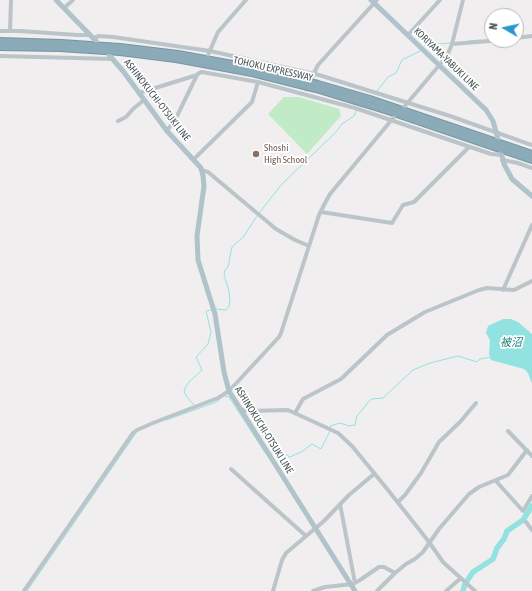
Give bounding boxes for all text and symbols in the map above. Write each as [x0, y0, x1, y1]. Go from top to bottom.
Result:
north arrow [484, 8, 524, 48]
text: N [487, 22, 500, 30]
street label: KORIYAMA-YABUKI LINE [411, 25, 481, 93]
street label: TOHOKU EXPRESSWAY [232, 54, 314, 84]
street label: ASHINOKUCHI-OTSUKI LINE [121, 57, 193, 143]
place label: Shoshi High School [264, 142, 307, 166]
marker: Shoshi High School [251, 149, 261, 159]
water label: 被沼 [500, 336, 522, 350]
street label: ASHINOKUCHI-OTSUKI LINE [232, 384, 296, 476]

